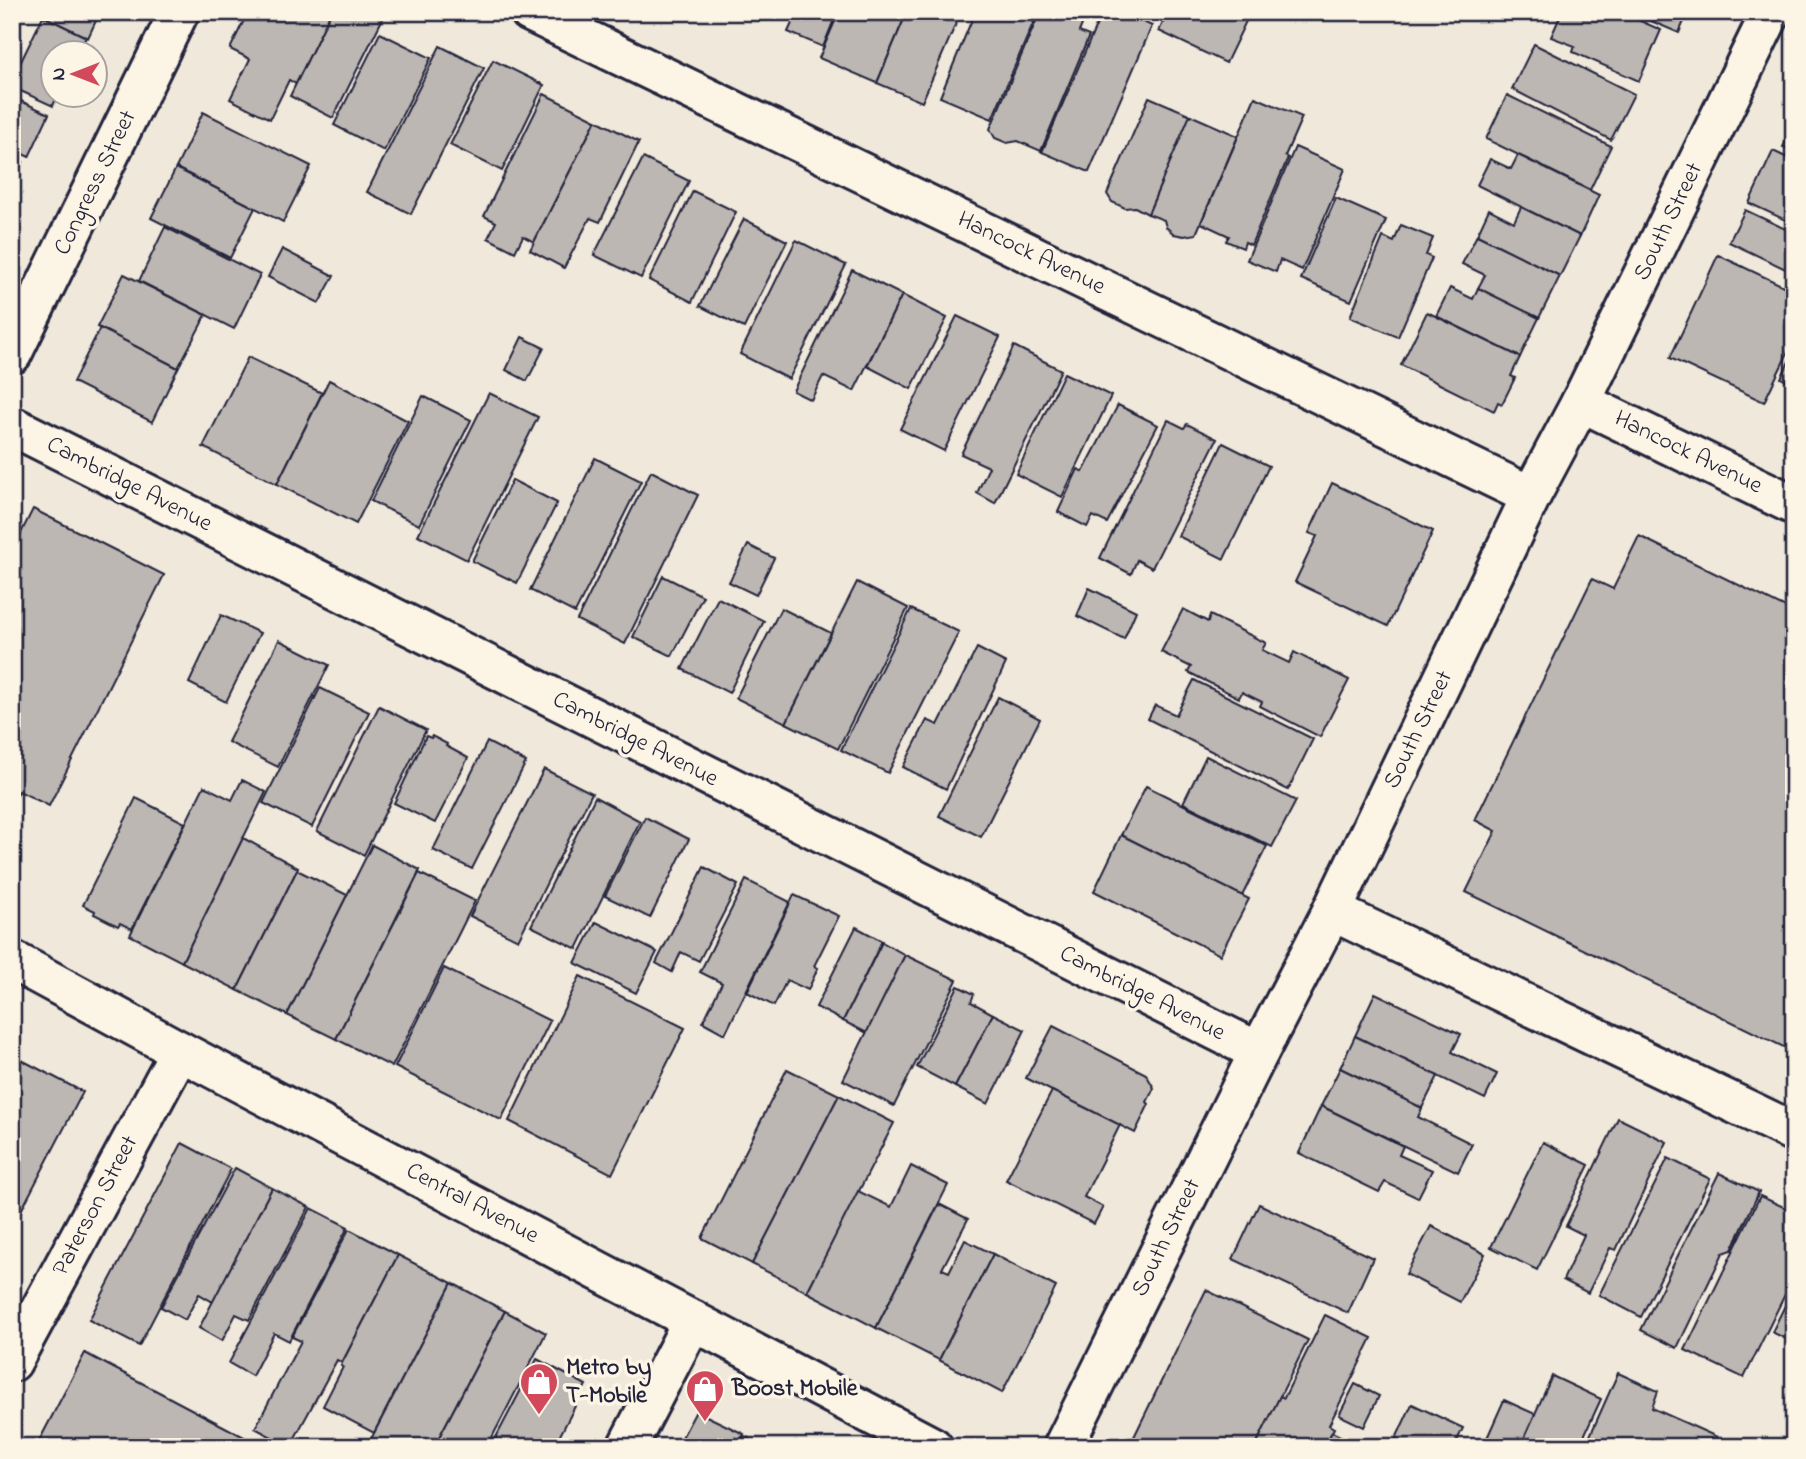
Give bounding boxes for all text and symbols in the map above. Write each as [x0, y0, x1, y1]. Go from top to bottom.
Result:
north arrow [38, 38, 108, 108]
text: N [46, 67, 73, 80]
street label: Congress Street [46, 105, 146, 261]
street label: South Street [1625, 157, 1713, 287]
street label: Hancock Avenue [951, 203, 1111, 305]
street label: Hancock Avenue [1608, 402, 1768, 504]
street label: Cambridge Avenue [40, 428, 218, 542]
street label: South Street [1375, 665, 1463, 795]
street label: Cambridge Avenue [546, 683, 724, 797]
street label: Cambridge Avenue [1053, 937, 1231, 1051]
street label: Paterson Street [44, 1129, 148, 1283]
street label: Central Avenue [399, 1154, 545, 1254]
street label: South Street [1123, 1173, 1211, 1303]
place label: Metro by T-Mobile [566, 1351, 651, 1414]
shop icon: Metro by T-Mobile [518, 1361, 560, 1416]
shop icon: Boost Mobile [684, 1368, 726, 1423]
place label: Boost Mobile [731, 1372, 859, 1407]

